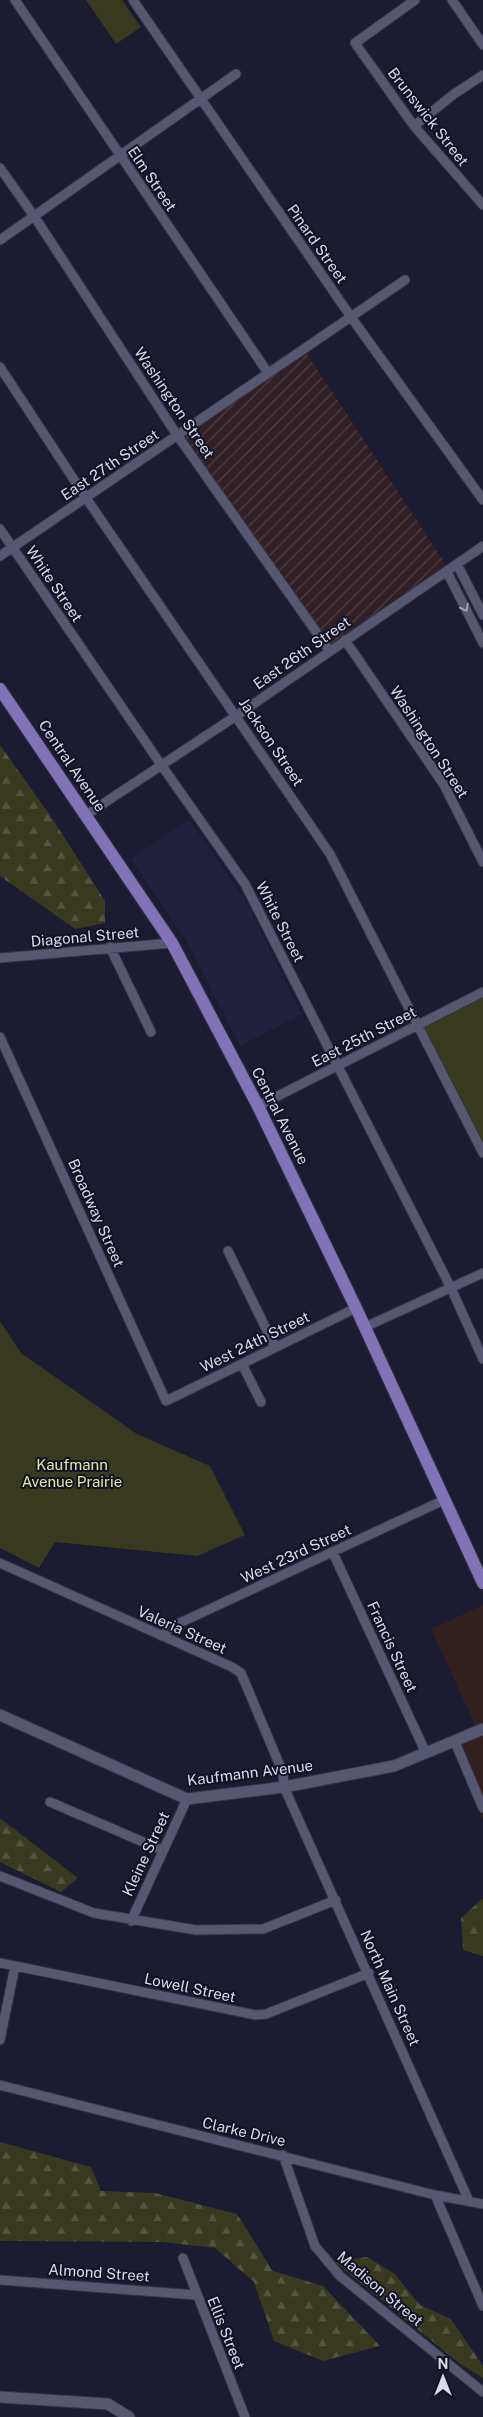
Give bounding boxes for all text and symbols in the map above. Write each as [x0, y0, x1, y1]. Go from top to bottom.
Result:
street label: Brunswick Street [385, 64, 472, 169]
street label: Elm Street [125, 143, 180, 214]
street label: Pinard Street [284, 201, 351, 287]
street label: Washington Street [131, 344, 218, 462]
street label: East 27th Street [58, 426, 162, 504]
street label: White Street [23, 542, 86, 625]
one-way arrow [459, 602, 469, 611]
street label: East 26th Street [250, 613, 354, 692]
street label: Washington Street [387, 682, 472, 801]
street label: Jackson Street [236, 694, 307, 789]
street label: Central Avenue [36, 717, 109, 815]
street label: White Street [253, 879, 308, 965]
street label: Diagonal Street [30, 923, 140, 950]
street label: East 25th Street [309, 1003, 419, 1070]
street label: Central Avenue [249, 1064, 312, 1167]
street label: Broadway Street [65, 1156, 128, 1270]
street label: West 24th Street [197, 1308, 312, 1375]
park label: Kaufmann Avenue Prairie [22, 1456, 122, 1490]
street label: West 23rd Street [238, 1521, 354, 1587]
street label: Francis Street [364, 1599, 421, 1695]
street label: Valeria Street [135, 1602, 230, 1657]
street label: Kaufmann Avenue [186, 1756, 314, 1789]
street label: Kleine Street [119, 1809, 173, 1899]
street label: North Main Street [357, 1927, 424, 2048]
street label: Lowell Street [143, 1970, 238, 2006]
street label: Clarke Drive [201, 2114, 287, 2149]
street label: Madison Street [334, 2248, 427, 2329]
street label: Almond Street [48, 2260, 150, 2285]
street label: Ellis Street [204, 2294, 249, 2372]
north arrow [418, 2352, 468, 2402]
text: N [438, 2356, 448, 2372]

